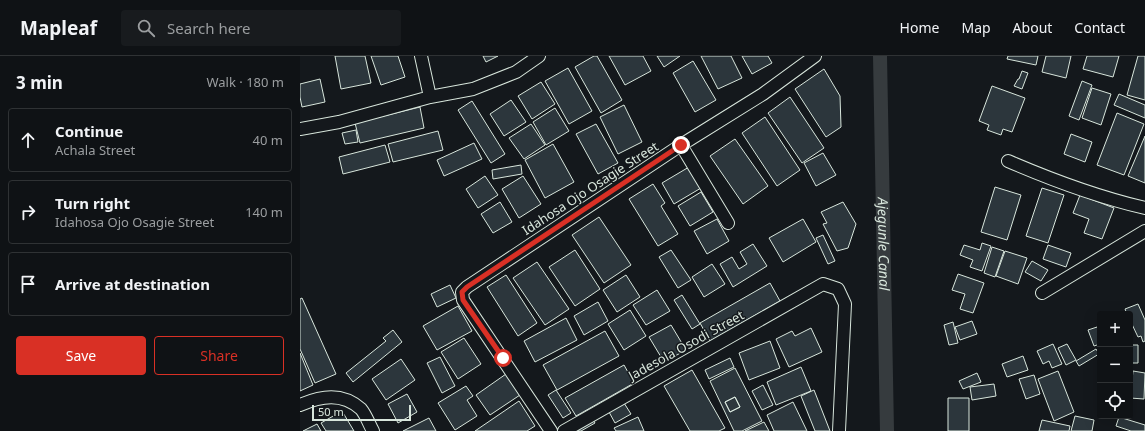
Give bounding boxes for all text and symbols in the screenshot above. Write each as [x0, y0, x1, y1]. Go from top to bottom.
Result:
search box [121, 10, 401, 46]
text: Mapleaf [20, 15, 97, 41]
icon: search [135, 17, 157, 39]
text: Search here [167, 18, 251, 38]
text: Home [900, 18, 939, 37]
text: Map [961, 18, 991, 37]
text: About [1013, 18, 1052, 37]
text: Contact [1074, 18, 1125, 37]
text: 3 min [16, 71, 63, 94]
text: Walk · 180 m [206, 73, 284, 91]
text: Continue [55, 121, 123, 141]
icon: ahead [17, 129, 39, 151]
text: 40 m [253, 131, 283, 149]
route end [672, 136, 690, 154]
street label: Idahosa Ojo Osagie Street [518, 137, 662, 239]
text: Achala Street [55, 141, 135, 159]
text: Turn right [55, 193, 130, 213]
water label: Ajegunle Canal [874, 196, 894, 291]
icon: right [17, 201, 39, 223]
text: 140 m [245, 203, 283, 221]
text: Idahosa Ojo Osagie Street [55, 213, 214, 231]
icon: arrive [17, 273, 39, 295]
text: Arrive at destination [55, 274, 210, 294]
street label: Jadesola Osodi Street [623, 306, 747, 385]
map controls [1097, 311, 1133, 419]
button: + [1097, 311, 1133, 347]
button: Save [16, 336, 146, 375]
button: Share [154, 336, 284, 375]
button: − [1097, 347, 1133, 383]
route start [494, 349, 512, 367]
button: locate [1097, 383, 1133, 419]
scale bar [312, 403, 411, 422]
text: 50 m [318, 404, 344, 419]

